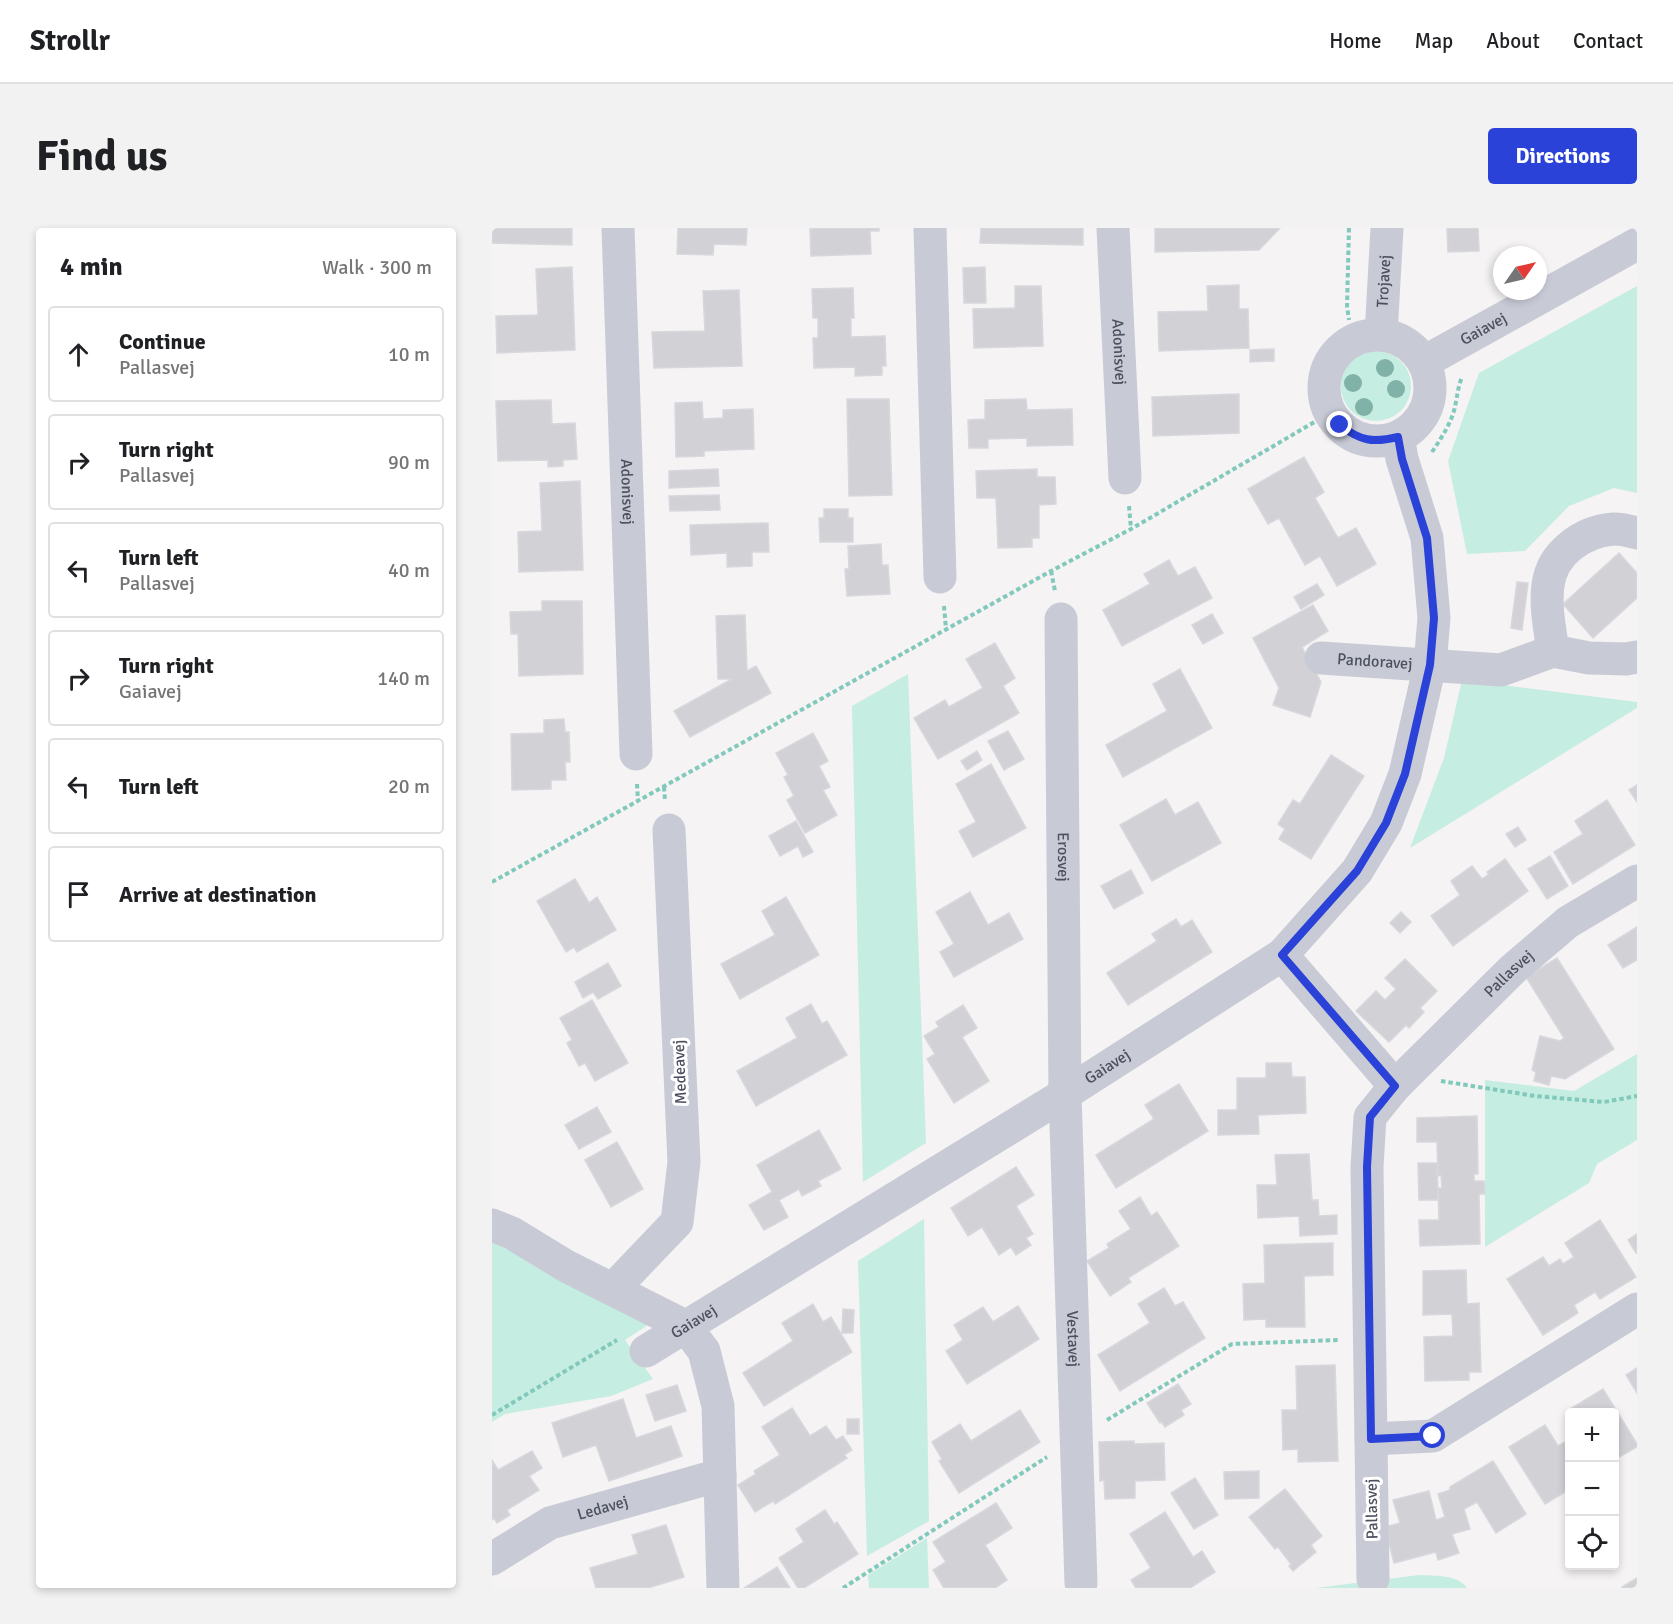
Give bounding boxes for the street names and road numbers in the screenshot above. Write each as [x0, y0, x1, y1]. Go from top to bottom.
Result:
street label: Trojavej [1373, 254, 1395, 308]
street label: Gaiavej [1457, 308, 1510, 350]
street label: Adonisvej [1107, 318, 1131, 385]
street label: Adonisvej [616, 458, 638, 525]
street label: Pandoravej [1337, 649, 1413, 674]
street label: Erosvej [1053, 832, 1073, 882]
street label: Pallasvej [1480, 946, 1538, 1002]
street label: Medeavej [669, 1039, 691, 1105]
street label: Gaiavej [1081, 1045, 1134, 1089]
street label: Gaiavej [667, 1300, 720, 1343]
street label: Vestavej [1062, 1310, 1084, 1367]
street label: Pallasvej [1361, 1478, 1383, 1540]
street label: Ledavej [575, 1491, 630, 1525]

